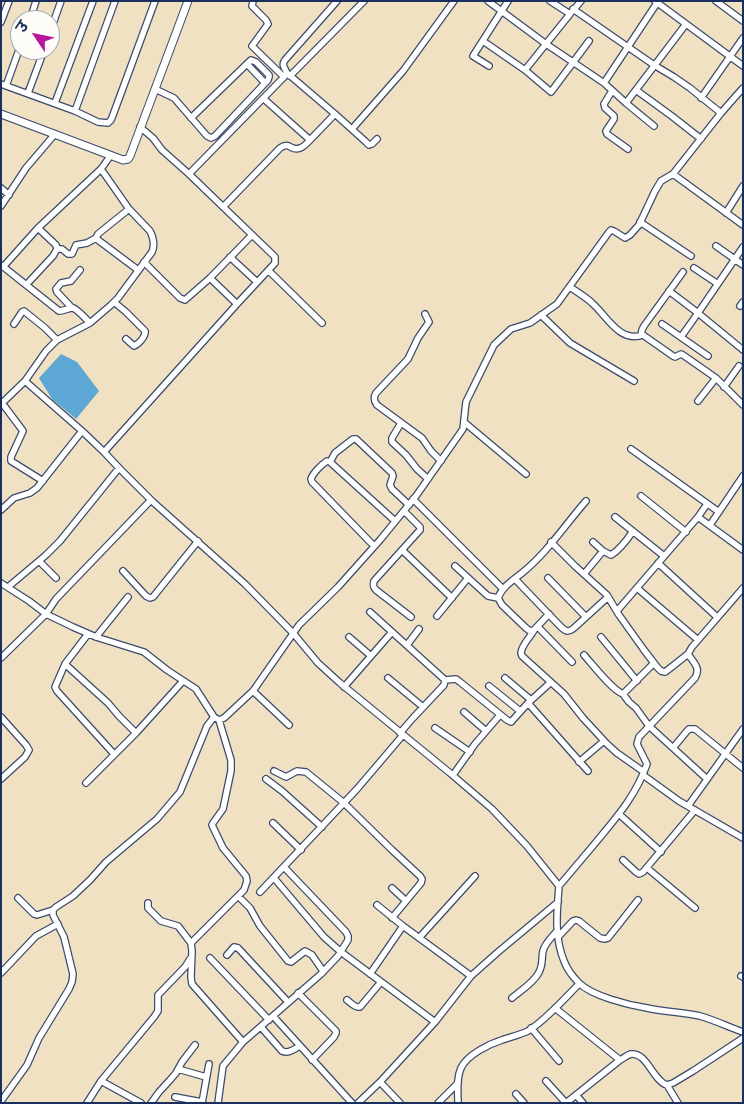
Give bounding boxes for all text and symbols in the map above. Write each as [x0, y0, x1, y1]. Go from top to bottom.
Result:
north arrow [10, 10, 60, 60]
text: उ [13, 18, 33, 36]

